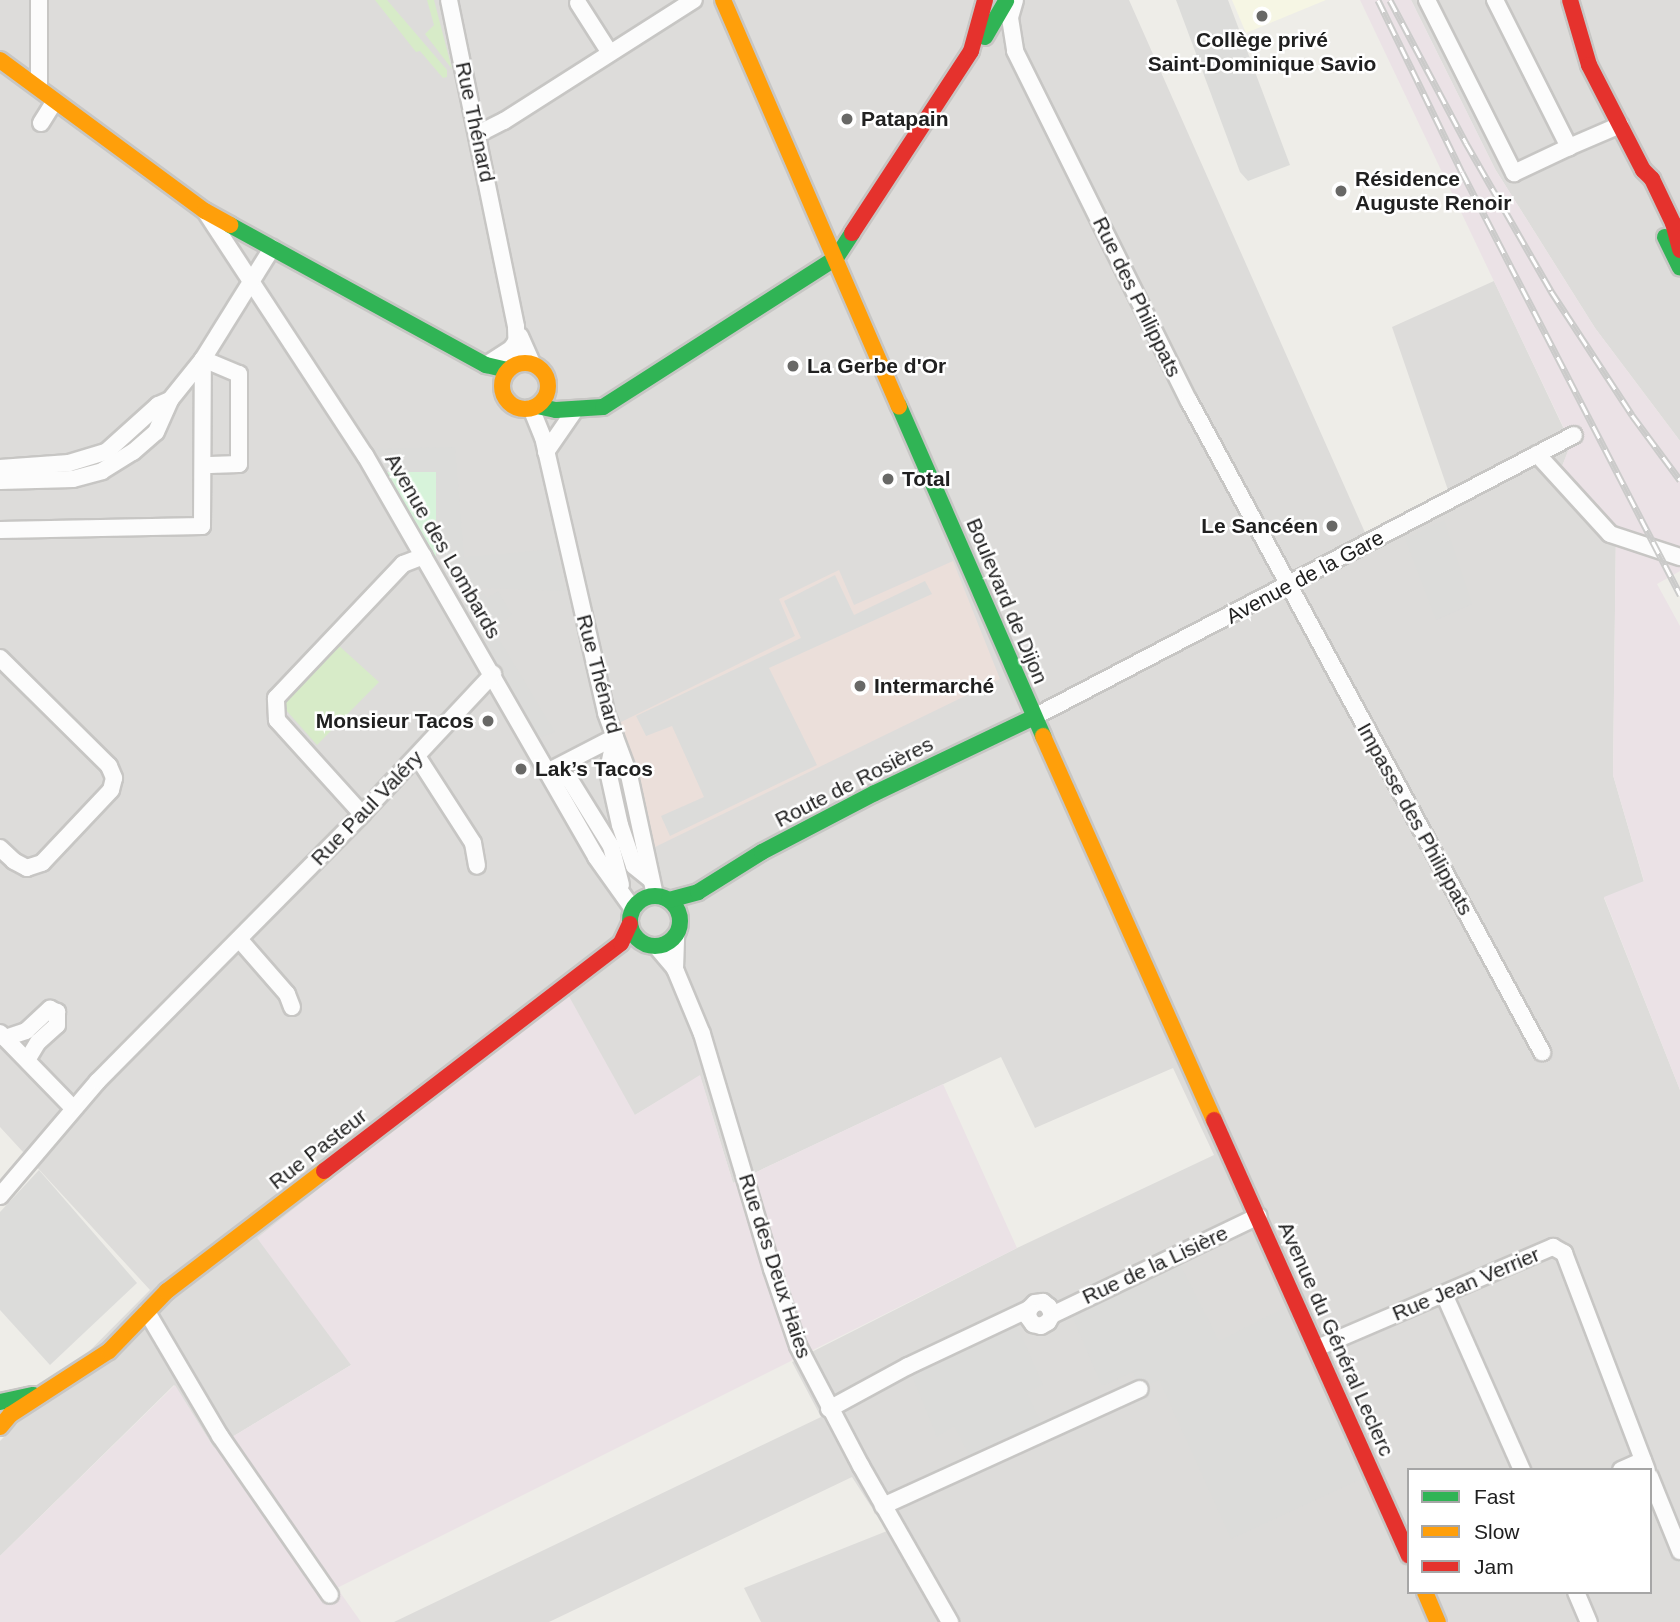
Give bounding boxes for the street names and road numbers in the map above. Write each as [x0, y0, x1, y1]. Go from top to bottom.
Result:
street label: Rue Thénard [450, 59, 500, 185]
street label: Rue des Philippats [1087, 213, 1187, 381]
street label: Avenue des Lombards [380, 449, 506, 643]
street label: Boulevard de Dijon [961, 514, 1053, 688]
street label: Avenue de la Gare [1222, 525, 1388, 629]
street label: Rue Thénard [571, 612, 627, 736]
street label: Impasse des Philippats [1352, 718, 1478, 920]
street label: Route de Rosières [771, 731, 937, 833]
street label: Rue Paul Valéry [306, 745, 428, 871]
street label: Rue Pasteur [264, 1103, 372, 1195]
street label: Rue des Deux Haies [733, 1171, 817, 1361]
street label: Avenue du Général Leclerc [1273, 1218, 1399, 1460]
street label: Rue de la Lisière [1078, 1220, 1232, 1310]
street label: Rue Jean Verrier [1389, 1242, 1543, 1326]

